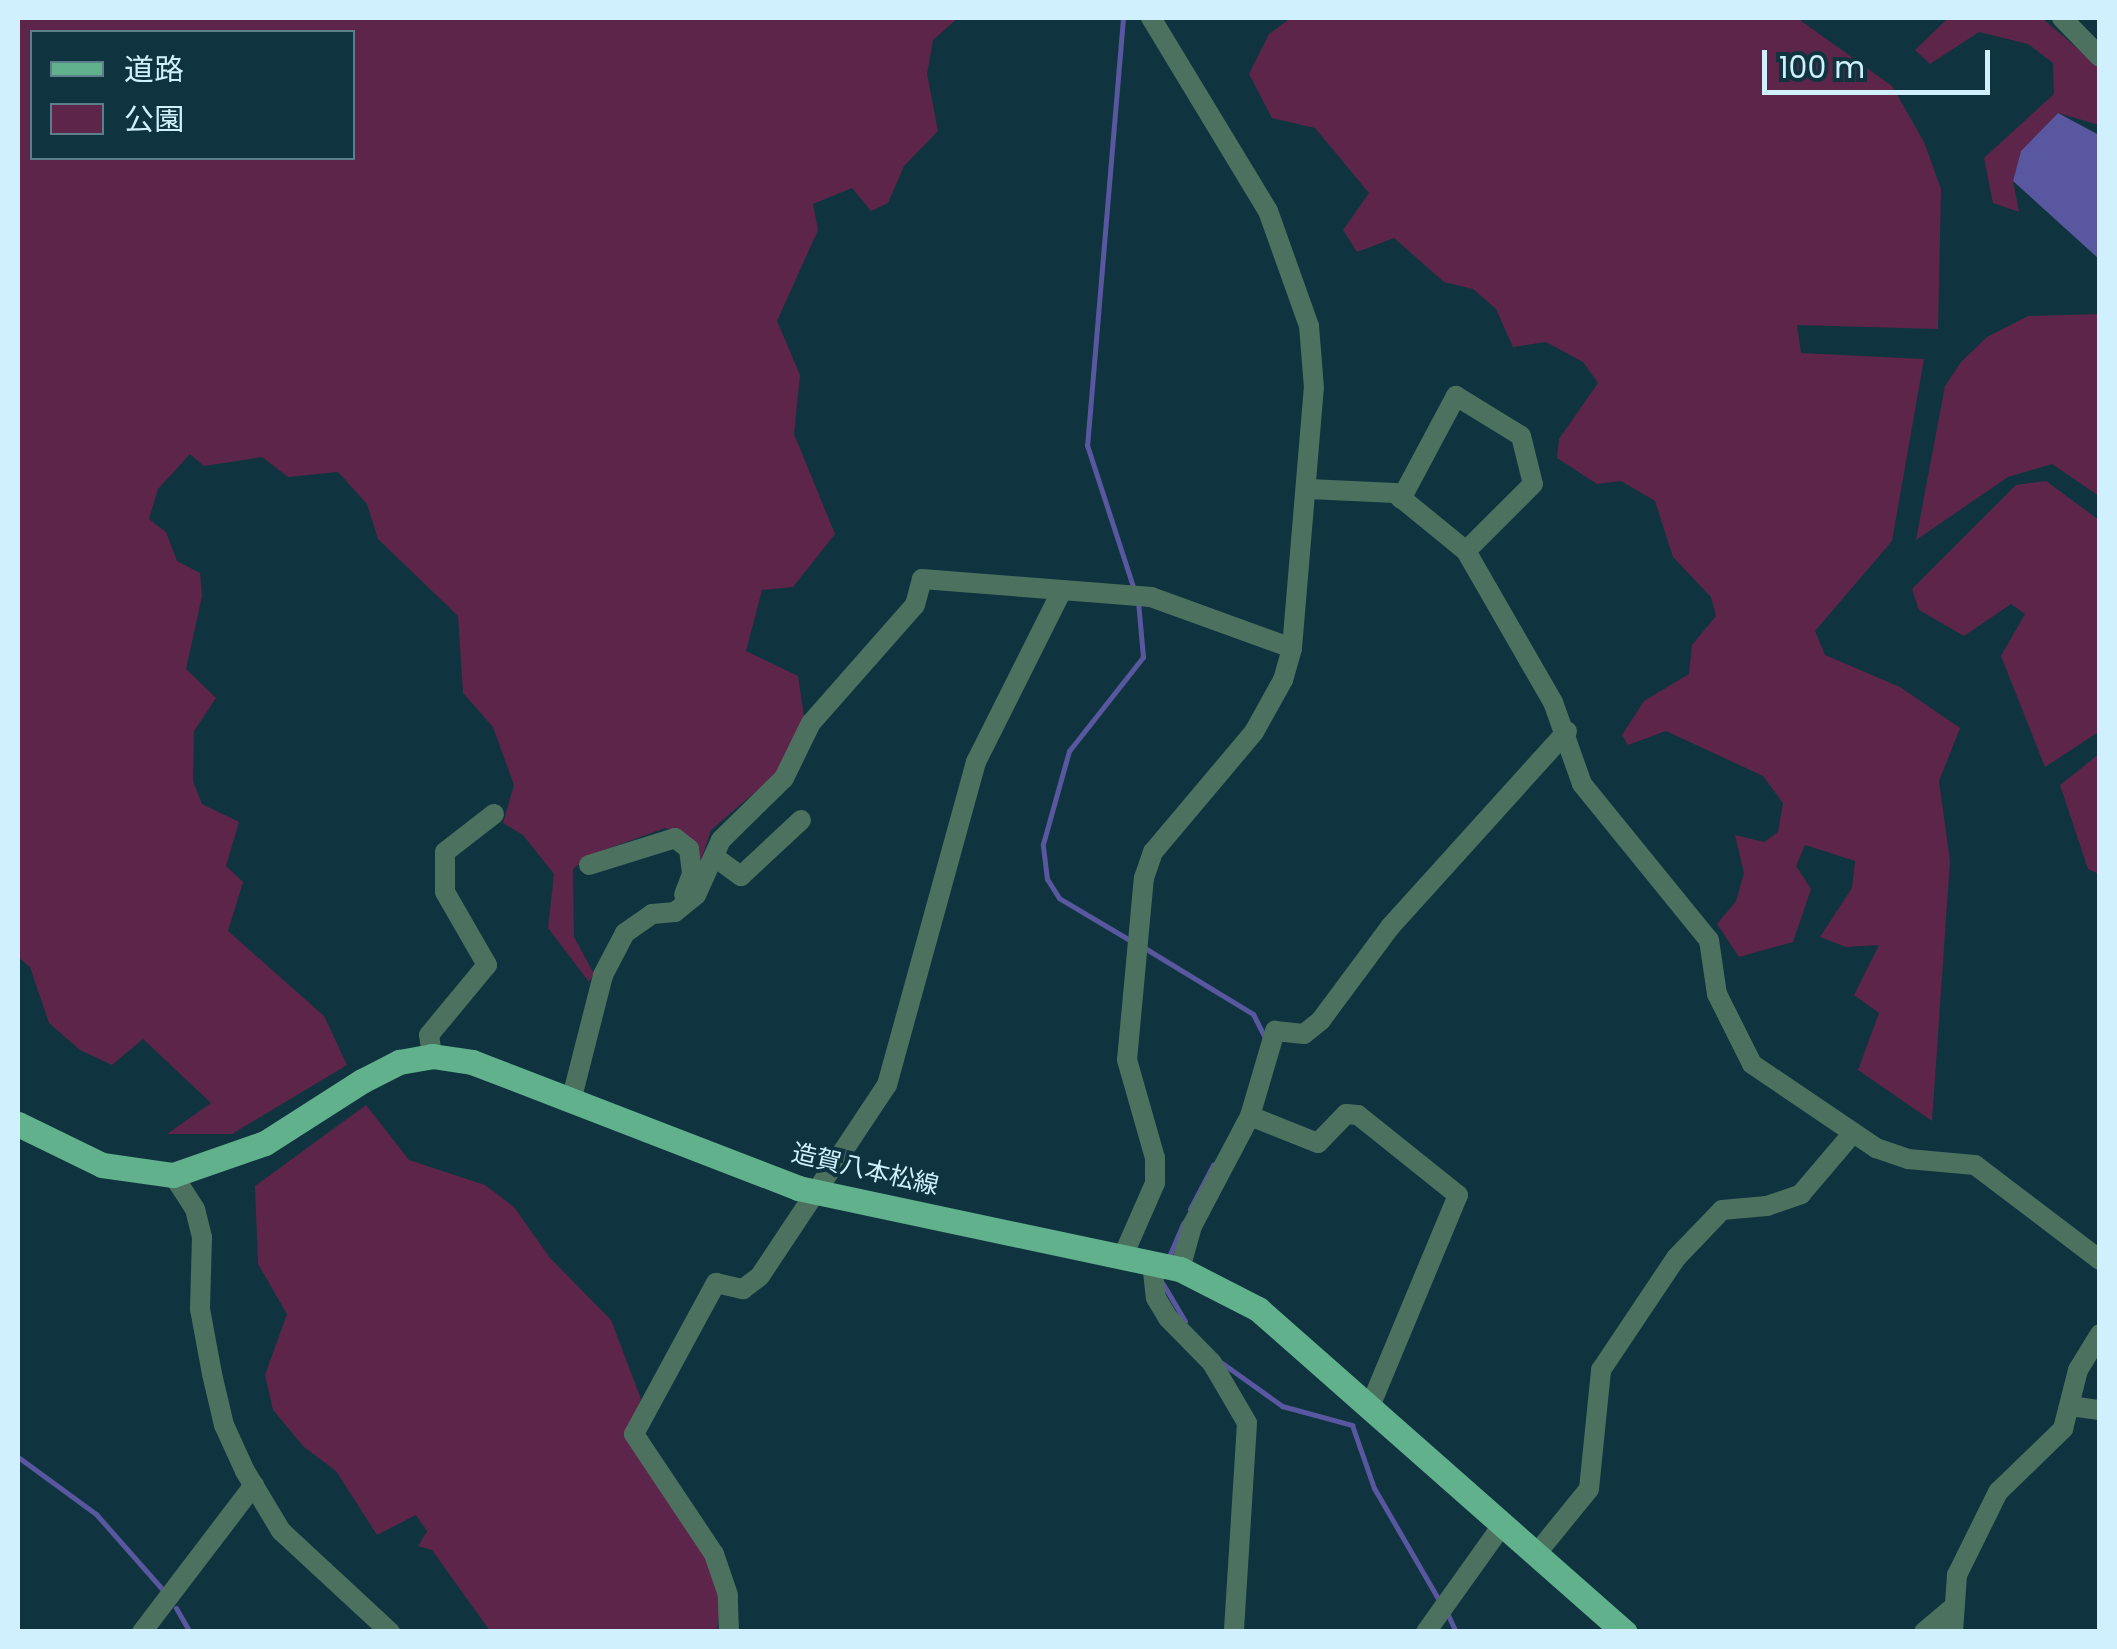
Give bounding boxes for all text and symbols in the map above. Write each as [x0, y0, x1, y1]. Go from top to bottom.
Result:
legend [30, 30, 355, 160]
scale bar [1767, 30, 1994, 92]
text: 100 m [1779, 46, 1865, 89]
text: 道路 [124, 48, 184, 91]
text: 公園 [124, 98, 184, 141]
street label: 造賀八本松線 [789, 1139, 941, 1201]

